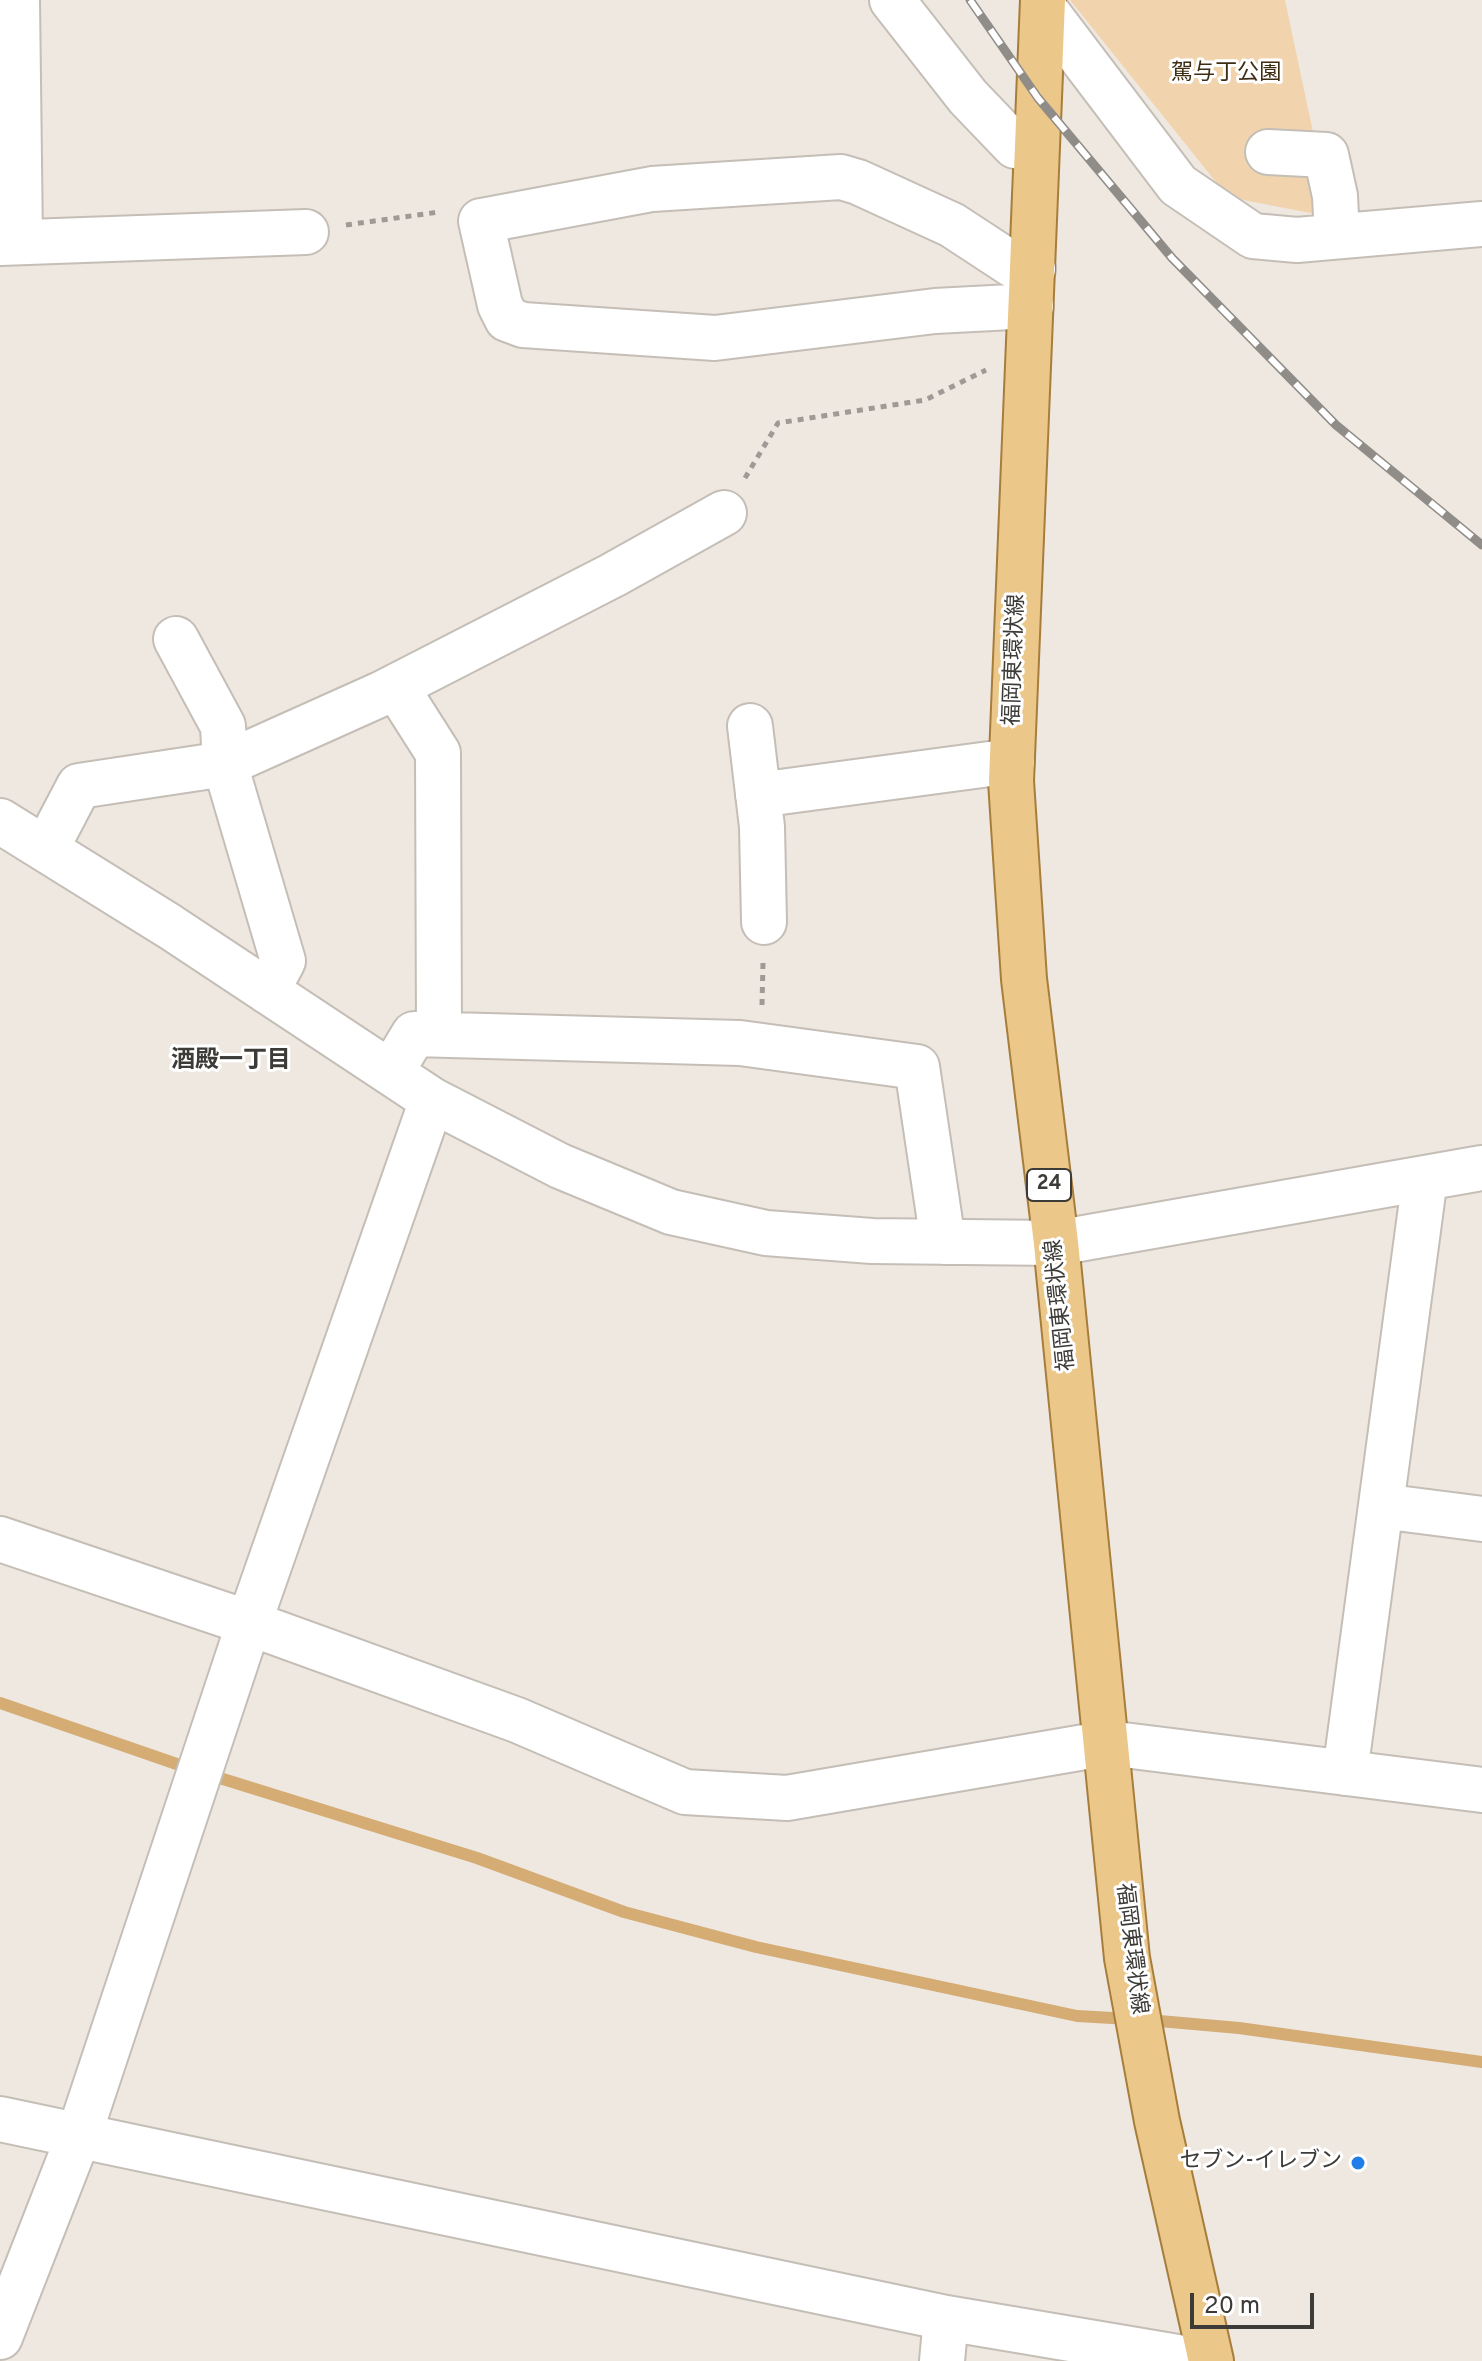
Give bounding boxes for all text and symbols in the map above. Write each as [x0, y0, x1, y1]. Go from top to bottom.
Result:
park label: 駕与丁公園 [1171, 62, 1281, 88]
street label: 福岡東環状線 [1001, 594, 1031, 726]
district label: 酒殿一丁目 [171, 1048, 291, 1076]
road number: 24 [1027, 1169, 1071, 1201]
street label: 福岡東環状線 [1042, 1238, 1082, 1372]
street label: 福岡東環状線 [1109, 1882, 1151, 2016]
place label: セブン-イレブン [1179, 2150, 1342, 2176]
marker: セブン-イレブン [1349, 2154, 1367, 2172]
scale bar [1194, 2277, 1318, 2327]
text: 20 m [1204, 2292, 1260, 2322]

